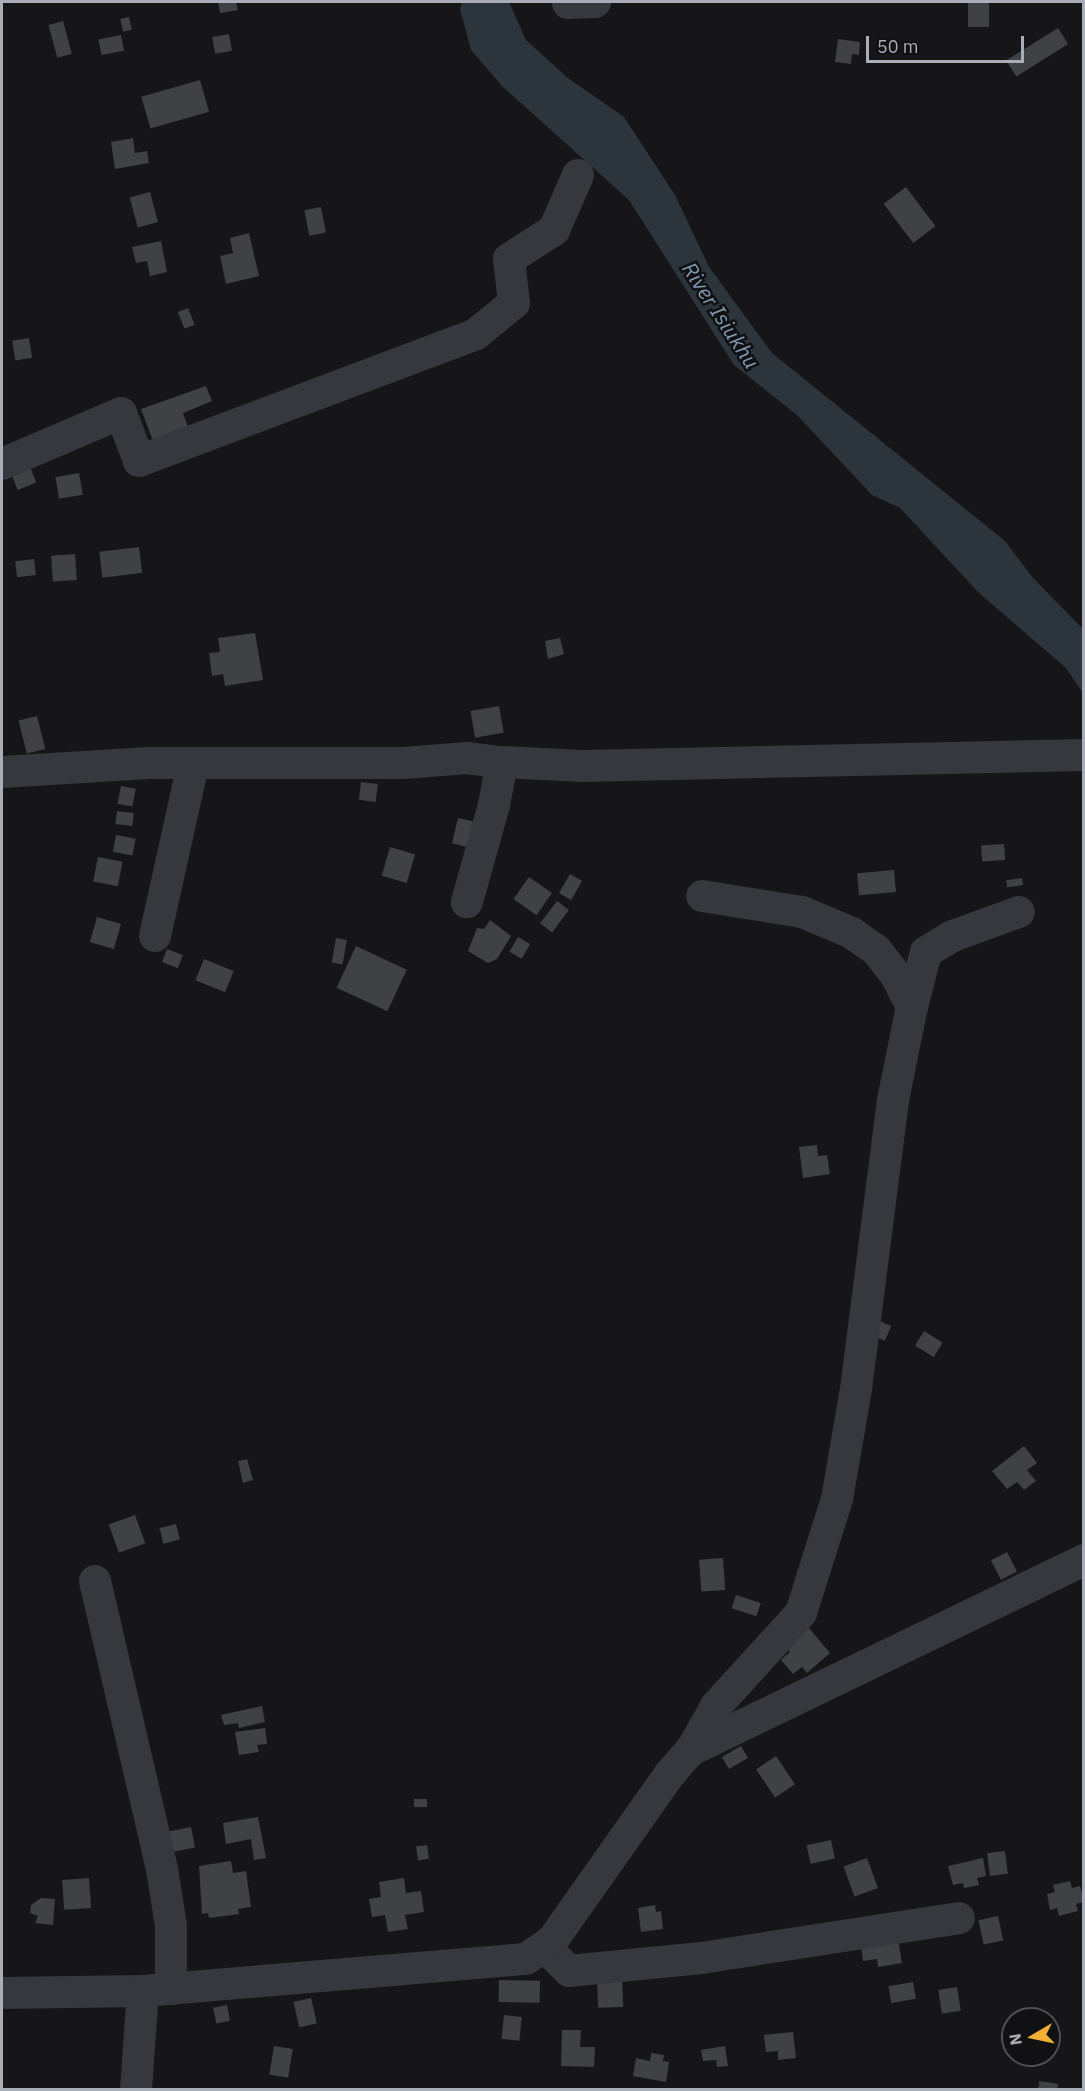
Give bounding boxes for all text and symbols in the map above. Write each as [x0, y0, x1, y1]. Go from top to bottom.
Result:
scale bar [869, 24, 1026, 62]
text: 50 m [877, 35, 919, 58]
water label: River Isiukhu [677, 257, 765, 373]
north arrow [1001, 2007, 1061, 2067]
text: N [1004, 2032, 1026, 2047]

